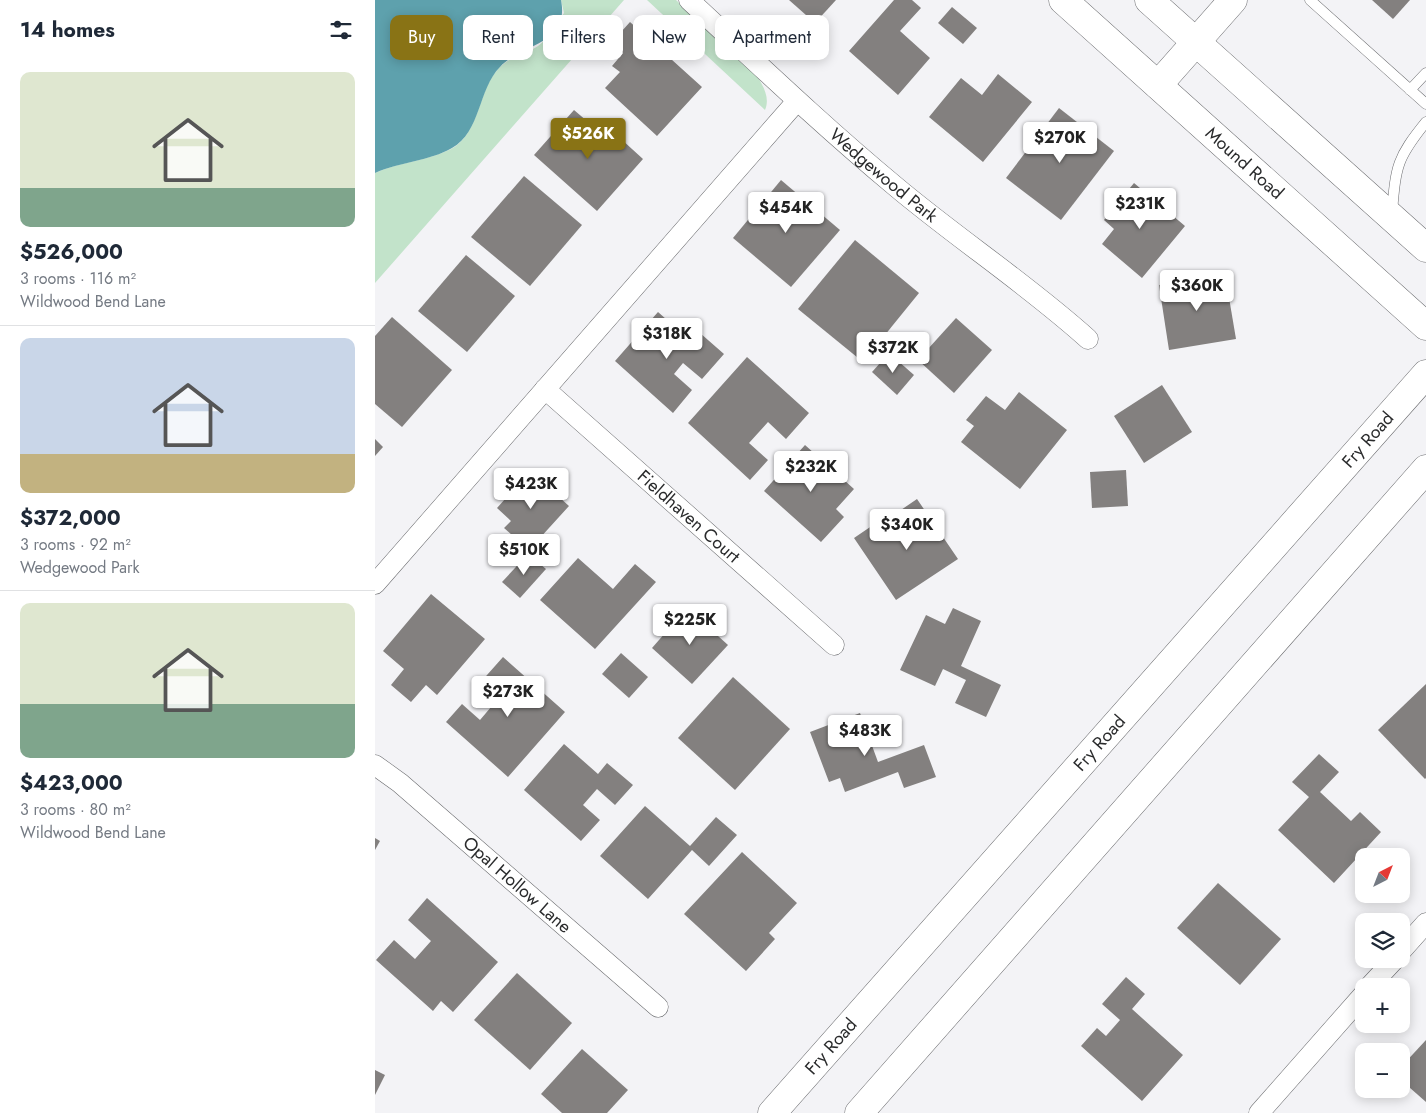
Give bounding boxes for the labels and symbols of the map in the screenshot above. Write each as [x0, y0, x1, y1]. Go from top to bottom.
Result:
pin: $526K [553, 118, 623, 160]
pin: $270K [1025, 121, 1095, 164]
street label: Mound Road [1199, 121, 1290, 205]
street label: Wedgewood Park [824, 122, 943, 229]
pin: $231K [1105, 188, 1175, 230]
pin: $454K [751, 192, 821, 234]
pin: $360K [1162, 270, 1232, 312]
pin: $318K [632, 318, 702, 360]
pin: $372K [858, 332, 928, 374]
street label: Fry Road [1336, 406, 1400, 474]
pin: $232K [776, 450, 846, 493]
street label: Fieldhaven Court [632, 464, 746, 569]
pin: $423K [496, 468, 566, 510]
pin: $340K [872, 508, 942, 551]
pin: $510K [489, 534, 559, 576]
pin: $225K [655, 604, 725, 646]
pin: $273K [473, 676, 543, 718]
street label: Fry Road [1067, 709, 1132, 777]
pin: $483K [830, 714, 900, 757]
street label: Opal Hollow Lane [457, 830, 577, 939]
north arrow [1355, 848, 1410, 902]
street label: Fry Road [799, 1012, 863, 1080]

